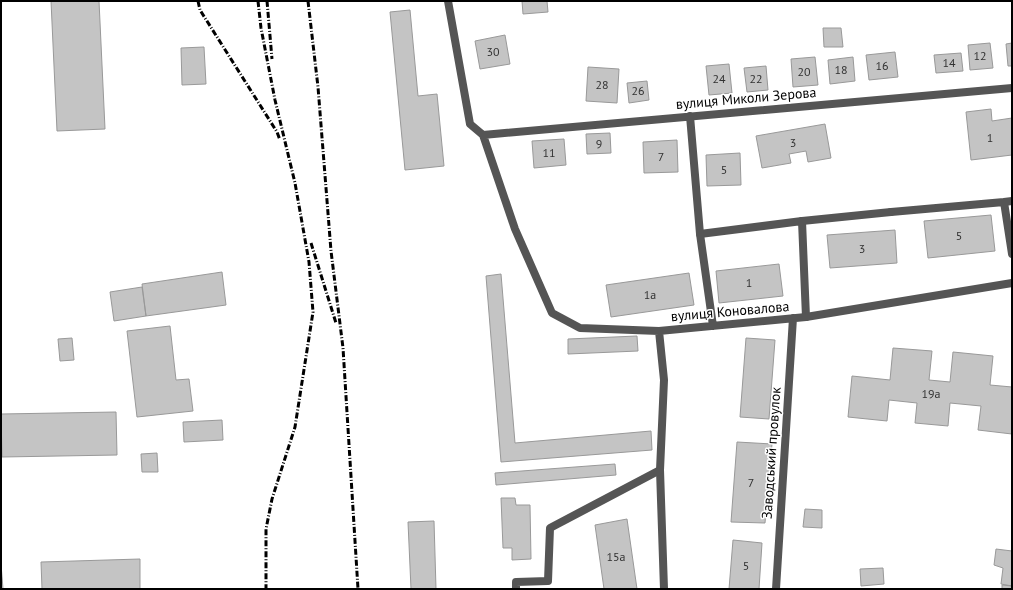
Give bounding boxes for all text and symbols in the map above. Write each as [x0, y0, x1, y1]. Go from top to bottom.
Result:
house number: 30 [486, 44, 500, 59]
house number: 12 [973, 48, 987, 63]
house number: 14 [942, 55, 956, 70]
house number: 16 [875, 58, 889, 73]
house number: 18 [834, 62, 848, 77]
house number: 20 [797, 64, 811, 79]
house number: 24 [712, 71, 726, 86]
house number: 22 [749, 71, 763, 86]
house number: 28 [595, 77, 609, 92]
house number: 26 [631, 83, 645, 98]
street label: вулиця Миколи Зерова [675, 83, 817, 113]
house number: 1 [987, 130, 993, 145]
house number: 3 [790, 135, 796, 150]
house number: 9 [596, 136, 602, 151]
house number: 11 [542, 145, 556, 160]
house number: 7 [658, 149, 664, 164]
house number: 5 [721, 162, 727, 177]
house number: 5 [956, 228, 962, 243]
house number: 3 [859, 241, 865, 256]
house number: 1 [746, 275, 752, 290]
house number: 1а [644, 287, 656, 302]
street label: вулиця Коновалова [670, 297, 790, 325]
street label: Заводський провулок [757, 386, 785, 520]
house number: 19а [921, 386, 941, 401]
house number: 7 [748, 475, 754, 490]
house number: 15а [606, 549, 626, 564]
house number: 5 [743, 558, 749, 573]

